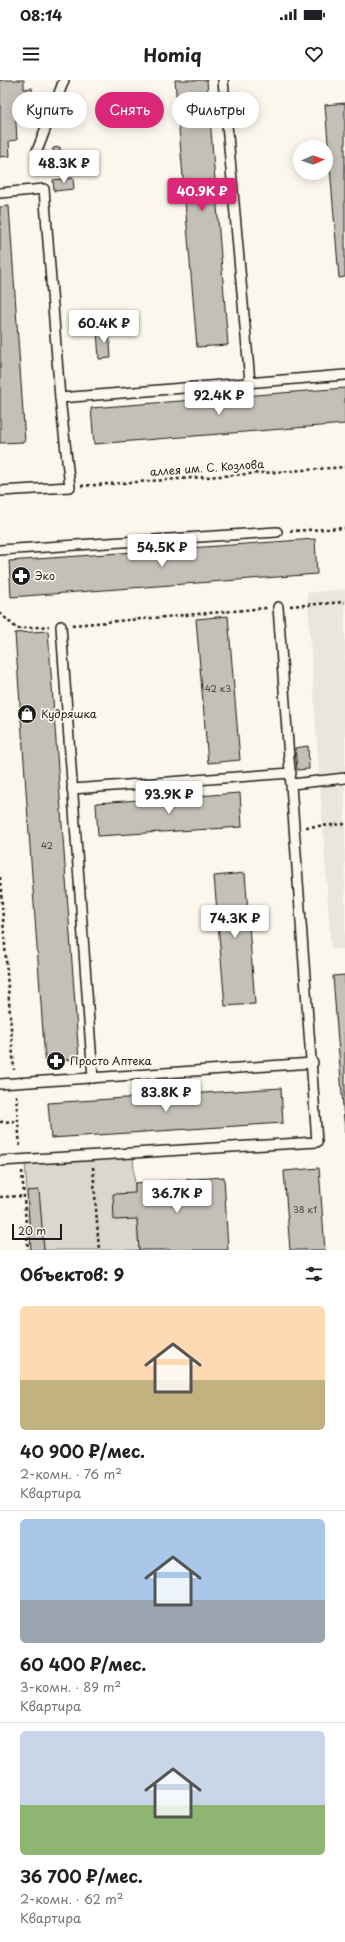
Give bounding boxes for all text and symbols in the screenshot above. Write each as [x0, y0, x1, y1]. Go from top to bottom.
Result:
text: 08:14 [20, 3, 62, 26]
text: Homiq [143, 41, 202, 68]
icon: menu [20, 43, 42, 65]
icon: heart [303, 43, 325, 65]
chip: Купить [12, 92, 87, 128]
chip: Снять [95, 92, 164, 128]
chip: Фильтры [172, 92, 259, 128]
north arrow [293, 140, 333, 180]
map controls [293, 140, 333, 180]
pin: 48.3K ₽ [27, 150, 101, 184]
text: 48.3K ₽ [38, 153, 90, 172]
pin: 40.9K ₽ [165, 178, 239, 212]
text: 40.9K ₽ [176, 181, 228, 200]
pin: 60.4K ₽ [67, 310, 141, 344]
text: 60.4K ₽ [78, 313, 130, 332]
pin: 92.4K ₽ [182, 382, 256, 416]
text: 92.4K ₽ [194, 385, 244, 404]
street label: аллея им. С. Козлова [149, 455, 265, 480]
pin: 54.5K ₽ [125, 534, 199, 568]
text: 54.5K ₽ [136, 537, 188, 556]
pharmacy icon: Эко [10, 565, 32, 587]
place label: Эко [34, 567, 55, 584]
house number: 42 к3 [205, 681, 231, 695]
shop icon: Кудряшка [16, 703, 38, 725]
place label: Кудряшка [41, 705, 97, 722]
pin: 93.9K ₽ [132, 781, 206, 815]
text: 93.9K ₽ [145, 784, 193, 803]
house number: 42 [41, 838, 53, 852]
pin: 74.3K ₽ [198, 905, 272, 939]
text: 74.3K ₽ [210, 908, 260, 927]
pharmacy icon: Просто Аптека [45, 1050, 67, 1072]
place label: Просто Аптека [70, 1052, 152, 1069]
pin: 83.8K ₽ [129, 1079, 203, 1113]
text: 83.8K ₽ [141, 1082, 191, 1101]
pin: 36.7K ₽ [140, 1180, 214, 1214]
text: 36.7K ₽ [152, 1183, 202, 1202]
house number: 38 к1 [293, 1202, 317, 1216]
scale bar [12, 1222, 62, 1241]
text: 20 m [18, 1222, 46, 1239]
text: Объектов: 9 [20, 1261, 124, 1287]
icon: filters [303, 1263, 325, 1285]
icon: home [137, 1332, 209, 1404]
text: 40 900 ₽/мес. [20, 1438, 145, 1464]
text: 2-комн. · 76 m² [20, 1464, 122, 1483]
text: Квартира [20, 1483, 81, 1502]
icon: home [137, 1545, 209, 1617]
text: 60 400 ₽/мес. [20, 1651, 146, 1677]
text: 3-комн. · 89 m² [20, 1677, 121, 1696]
text: Квартира [20, 1696, 81, 1715]
icon: home [137, 1757, 209, 1829]
text: 36 700 ₽/мес. [20, 1863, 143, 1889]
text: 2-комн. · 62 m² [20, 1889, 124, 1908]
text: Квартира [20, 1908, 81, 1927]

